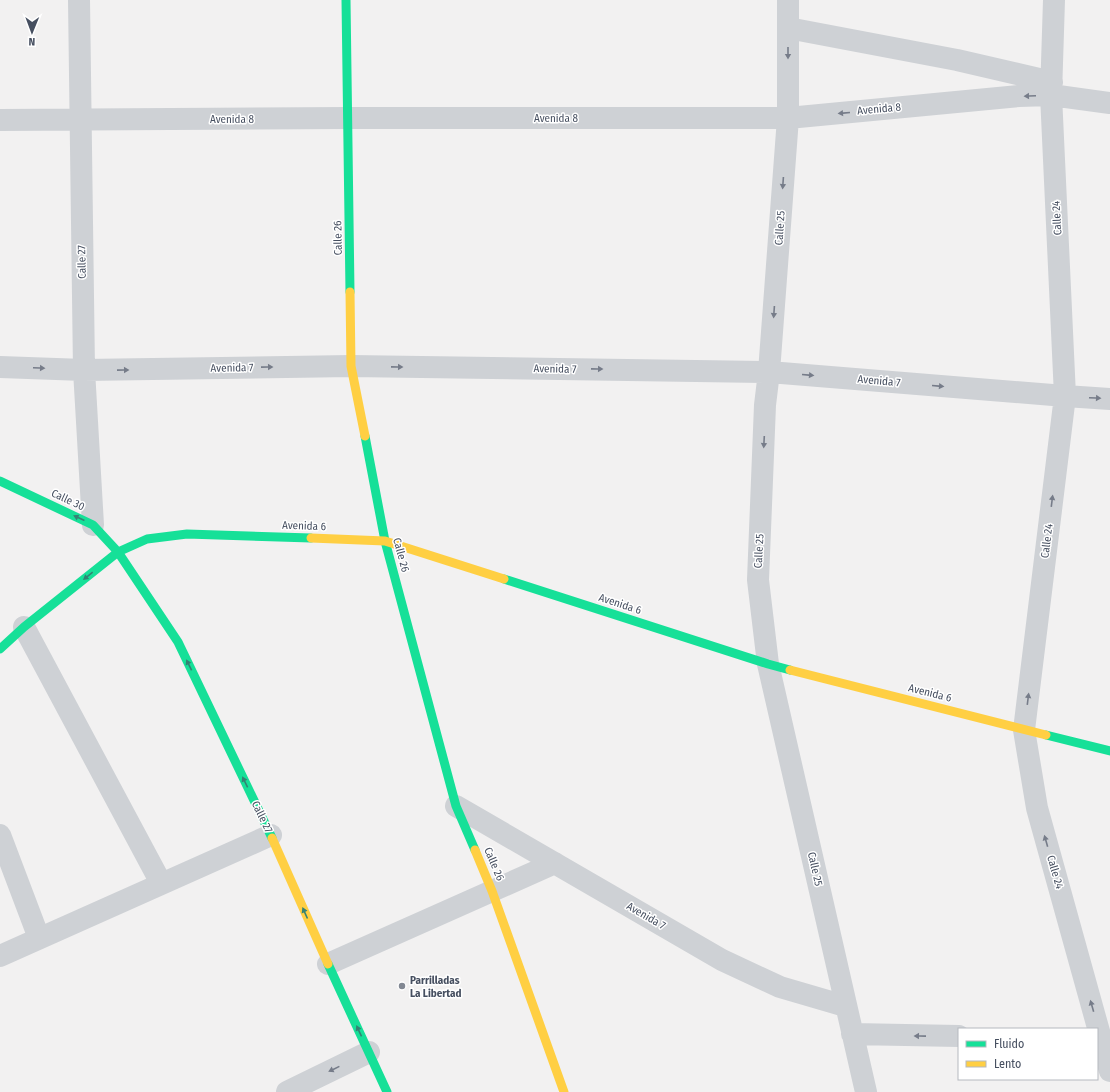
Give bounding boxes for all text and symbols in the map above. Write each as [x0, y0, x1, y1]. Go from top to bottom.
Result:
north arrow [12, 12, 52, 52]
text: N [28, 35, 35, 48]
one-way arrow [785, 47, 791, 60]
one-way arrow [1024, 92, 1036, 99]
street label: Avenida 8 [857, 101, 902, 117]
one-way arrow [838, 109, 850, 116]
street label: Avenida 8 [534, 112, 579, 125]
street label: Avenida 8 [210, 113, 255, 126]
one-way arrow [779, 177, 786, 189]
street label: Calle 24 [1050, 200, 1064, 236]
street label: Calle 25 [772, 210, 788, 246]
street label: Calle 26 [331, 220, 345, 256]
street label: Calle 27 [75, 244, 89, 279]
one-way arrow [770, 306, 777, 319]
street label: Avenida 7 [210, 361, 254, 375]
street label: Avenida 7 [533, 362, 577, 376]
one-way arrow [391, 363, 403, 370]
one-way arrow [261, 364, 274, 370]
one-way arrow [33, 365, 45, 372]
one-way arrow [117, 366, 129, 373]
one-way arrow [591, 366, 603, 373]
one-way arrow [802, 372, 814, 379]
street label: Avenida 7 [857, 373, 902, 389]
one-way arrow [932, 382, 944, 389]
one-way arrow [1089, 394, 1101, 401]
one-way arrow [760, 436, 767, 448]
street label: Calle 30 [49, 487, 87, 513]
one-way arrow [1049, 495, 1055, 507]
one-way arrow [73, 515, 84, 521]
street label: Avenida 6 [282, 519, 327, 533]
street label: Calle 24 [1038, 522, 1056, 559]
street label: Calle 25 [752, 533, 766, 569]
street label: Calle 26 [390, 536, 412, 574]
one-way arrow [82, 572, 93, 581]
street label: Avenida 6 [597, 591, 643, 617]
one-way arrow [186, 659, 192, 671]
street label: Avenida 6 [907, 681, 953, 705]
one-way arrow [1024, 693, 1031, 705]
one-way arrow [242, 776, 248, 788]
street label: Calle 27 [249, 799, 275, 836]
one-way arrow [1043, 834, 1049, 846]
street label: Calle 26 [481, 845, 507, 883]
street label: Calle 25 [805, 851, 825, 887]
street label: Calle 24 [1044, 854, 1066, 891]
street label: Avenida 7 [624, 900, 668, 933]
one-way arrow [302, 907, 308, 919]
place label: Parrilladas La Libertad [410, 974, 462, 1000]
marker: Parrilladas La Libertad [397, 981, 407, 991]
one-way arrow [1089, 1000, 1095, 1012]
one-way arrow [356, 1025, 362, 1037]
legend [958, 1028, 1098, 1080]
one-way arrow [914, 1032, 926, 1039]
text: Fluido [994, 1037, 1024, 1051]
text: Lento [994, 1057, 1021, 1071]
one-way arrow [328, 1066, 340, 1072]

